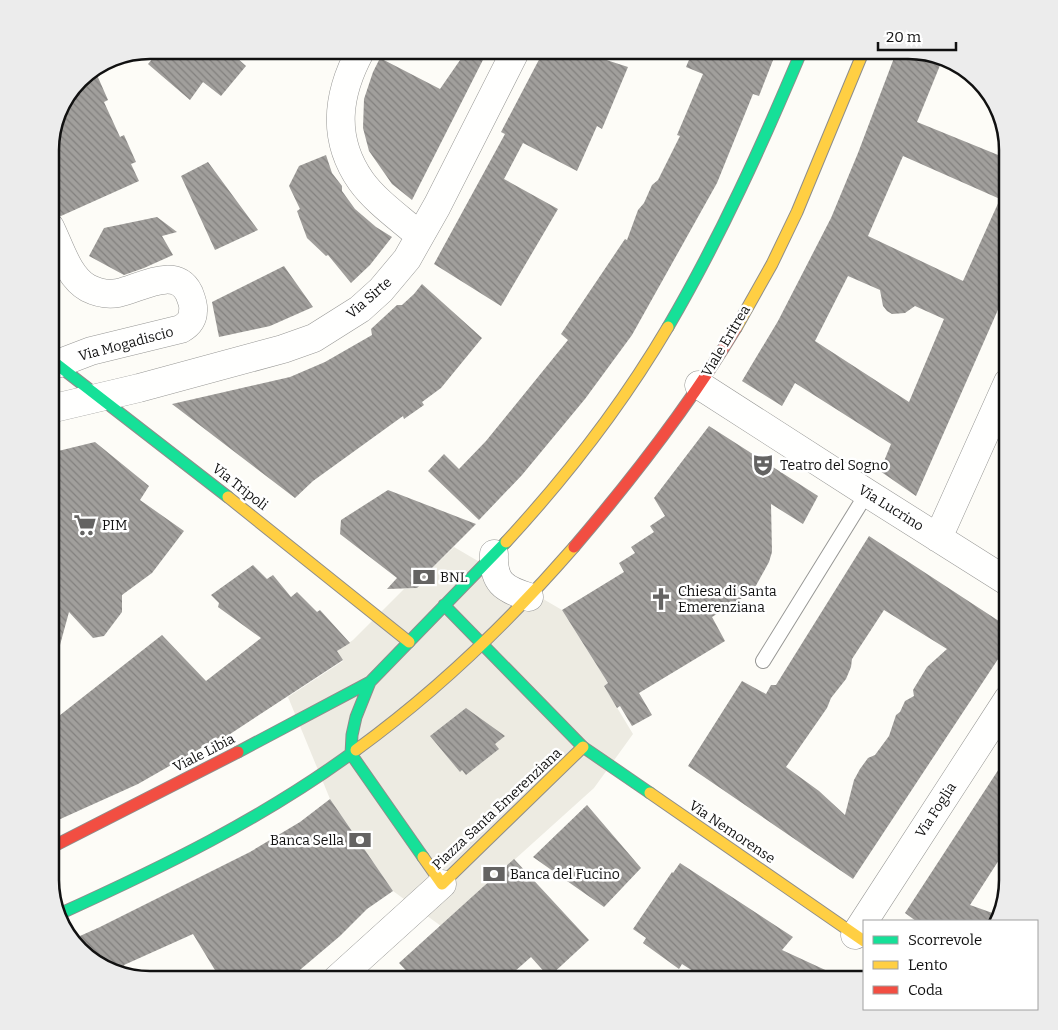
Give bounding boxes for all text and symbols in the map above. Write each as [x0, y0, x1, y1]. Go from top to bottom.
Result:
scale bar [878, 20, 956, 52]
text: 20 m [886, 28, 922, 46]
street label: Via Sirte [343, 274, 395, 322]
street label: Viale Eritrea [698, 302, 754, 380]
street label: Via Mogadiscio [77, 323, 175, 365]
theatre icon: Teatro del Sogno [750, 452, 776, 478]
place label: Teatro del Sogno [780, 457, 888, 474]
street label: Via Tripoli [209, 460, 271, 514]
street label: Via Lucrino [855, 481, 927, 535]
supermarket icon: PIM [72, 512, 98, 538]
place label: PIM [102, 517, 127, 534]
bank icon: BNL [411, 564, 437, 590]
place label: BNL [440, 569, 468, 586]
place label: Chiesa di Santa Emerenziana [678, 583, 777, 616]
church icon: Chiesa di Santa Emerenziana [648, 586, 674, 612]
street label: Viale Libia [170, 730, 238, 776]
street label: Piazza Santa Emerenziana [429, 744, 565, 873]
street label: Via Foglia [912, 779, 960, 841]
street label: Via Nemorense [686, 797, 778, 867]
bank icon: Banca Sella [347, 827, 373, 853]
place label: Banca Sella [270, 832, 344, 849]
bank icon: Banca del Fucino [481, 861, 507, 887]
place label: Banca del Fucino [510, 866, 620, 883]
legend [863, 920, 1038, 1010]
text: Scorrevole [908, 931, 982, 949]
text: Lento [908, 956, 948, 974]
text: Coda [908, 981, 943, 999]

